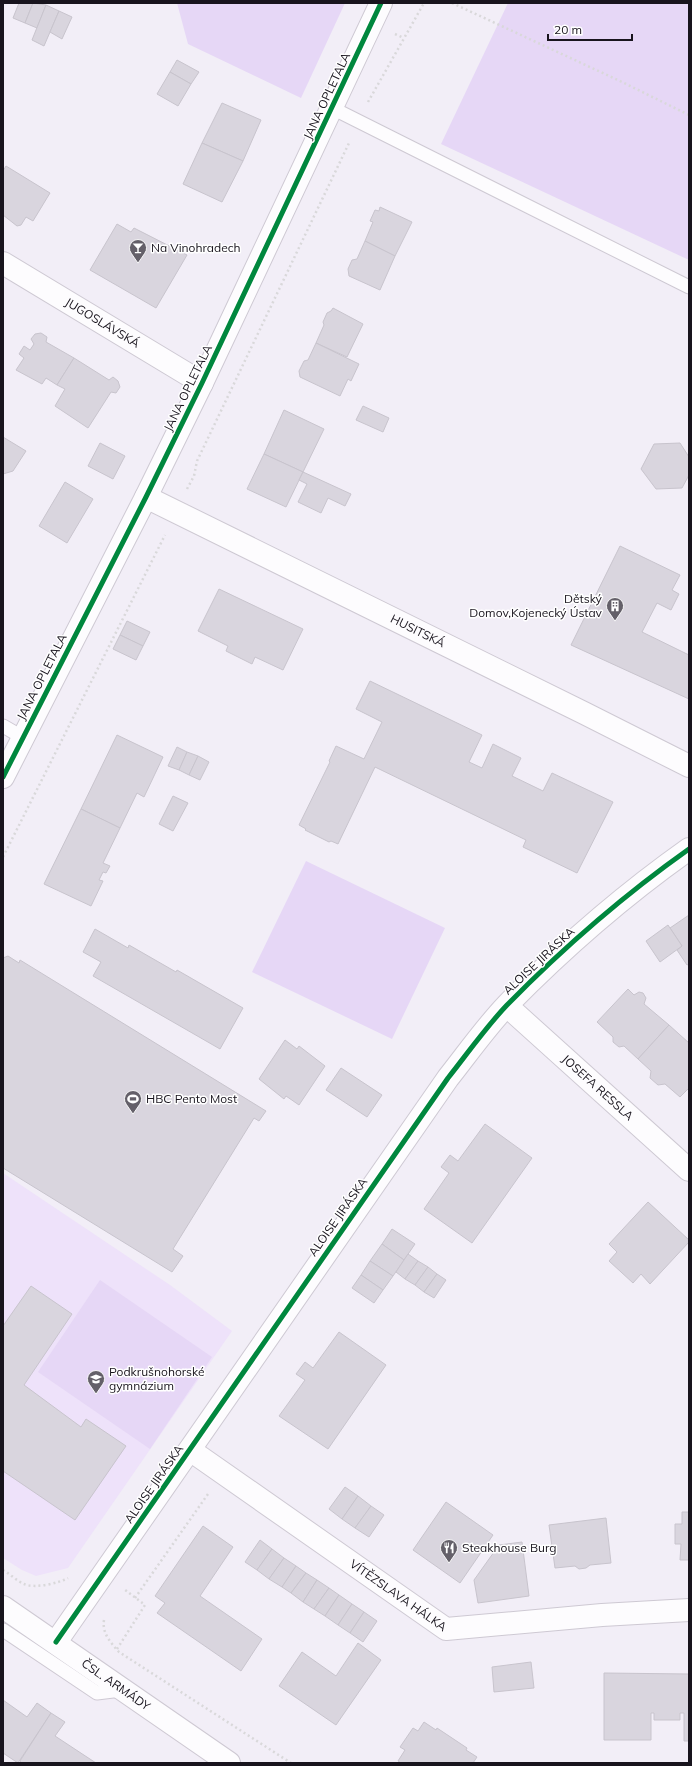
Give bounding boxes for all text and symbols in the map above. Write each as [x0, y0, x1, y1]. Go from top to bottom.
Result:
scale bar [548, 16, 632, 42]
text: 20 m [554, 22, 582, 37]
street label: JANA OPLETALA [300, 50, 353, 142]
bar icon: Na Vinohradech [128, 238, 148, 263]
place label: Na Vinohradech [151, 240, 241, 255]
street label: JUGOSLÁVSKÁ [63, 294, 143, 351]
street label: JANA OPLETALA [160, 342, 215, 434]
place label: Dětský Domov,Kojenecký Ústav [469, 591, 603, 620]
building icon: Dětský Domov,Kojenecký Ústav [605, 596, 625, 621]
street label: HUSITSKÁ [388, 611, 448, 650]
street label: JANA OPLETALA [13, 631, 70, 722]
street label: ALOISE JIRÁSKA [500, 923, 578, 998]
street label: JOSEFA RESSLA [559, 1051, 637, 1123]
sports icon: HBC Pento Most [123, 1089, 143, 1114]
place label: HBC Pento Most [146, 1091, 237, 1106]
street label: ALOISE JIRÁSKA [305, 1174, 370, 1259]
place label: Podkrušnohorské gymnázium [109, 1364, 205, 1393]
school or university icon: Podkrušnohorské gymnázium [86, 1369, 106, 1394]
street label: ALOISE JIRÁSKA [121, 1441, 186, 1526]
restaurant icon: Steakhouse Burg [439, 1538, 459, 1563]
place label: Steakhouse Burg [462, 1540, 557, 1555]
street label: VÍTĚZSLAVA HÁLKA [347, 1556, 450, 1634]
street label: ČSL. ARMÁDY [79, 1655, 154, 1714]

